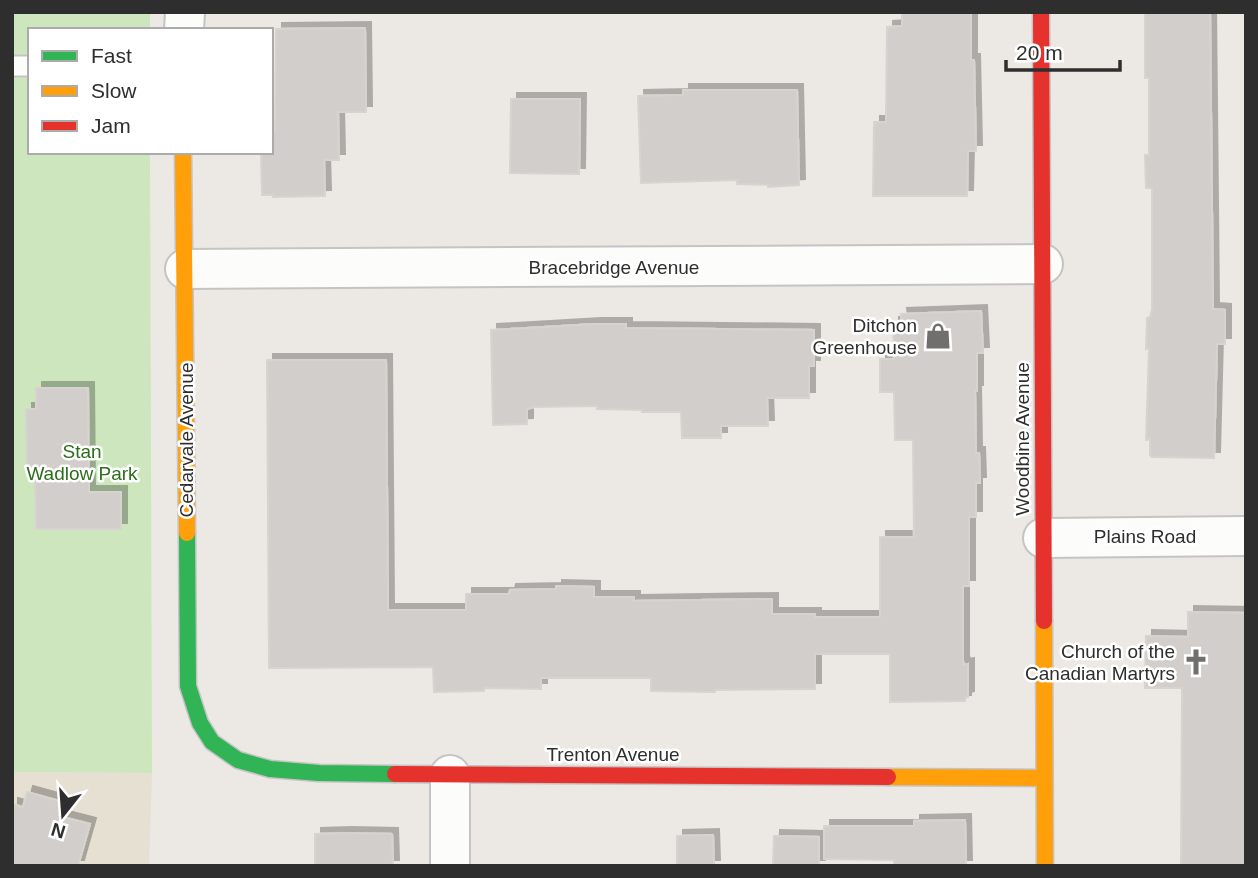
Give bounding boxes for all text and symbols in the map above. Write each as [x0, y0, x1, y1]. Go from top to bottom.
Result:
legend [28, 28, 273, 154]
scale bar [1006, 28, 1120, 72]
text: 20 m [1016, 41, 1063, 64]
text: Fast [91, 44, 132, 67]
text: Slow [91, 79, 137, 102]
text: Jam [91, 114, 131, 137]
street label: Bracebridge Avenue [529, 257, 699, 278]
place label: Ditchon Greenhouse [812, 315, 917, 358]
shop icon: Ditchon Greenhouse [923, 321, 953, 351]
street label: Woodbine Avenue [1012, 362, 1033, 516]
street label: Cedarvale Avenue [176, 363, 197, 517]
park label: Stan Wadlow Park [26, 441, 138, 484]
street label: Plains Road [1094, 526, 1196, 547]
place label: Church of the Canadian Martyrs [1025, 641, 1175, 684]
church icon: Church of the Canadian Martyrs [1181, 647, 1211, 677]
street label: Trenton Avenue [546, 744, 680, 765]
north arrow [28, 780, 98, 850]
text: N [49, 819, 68, 843]

